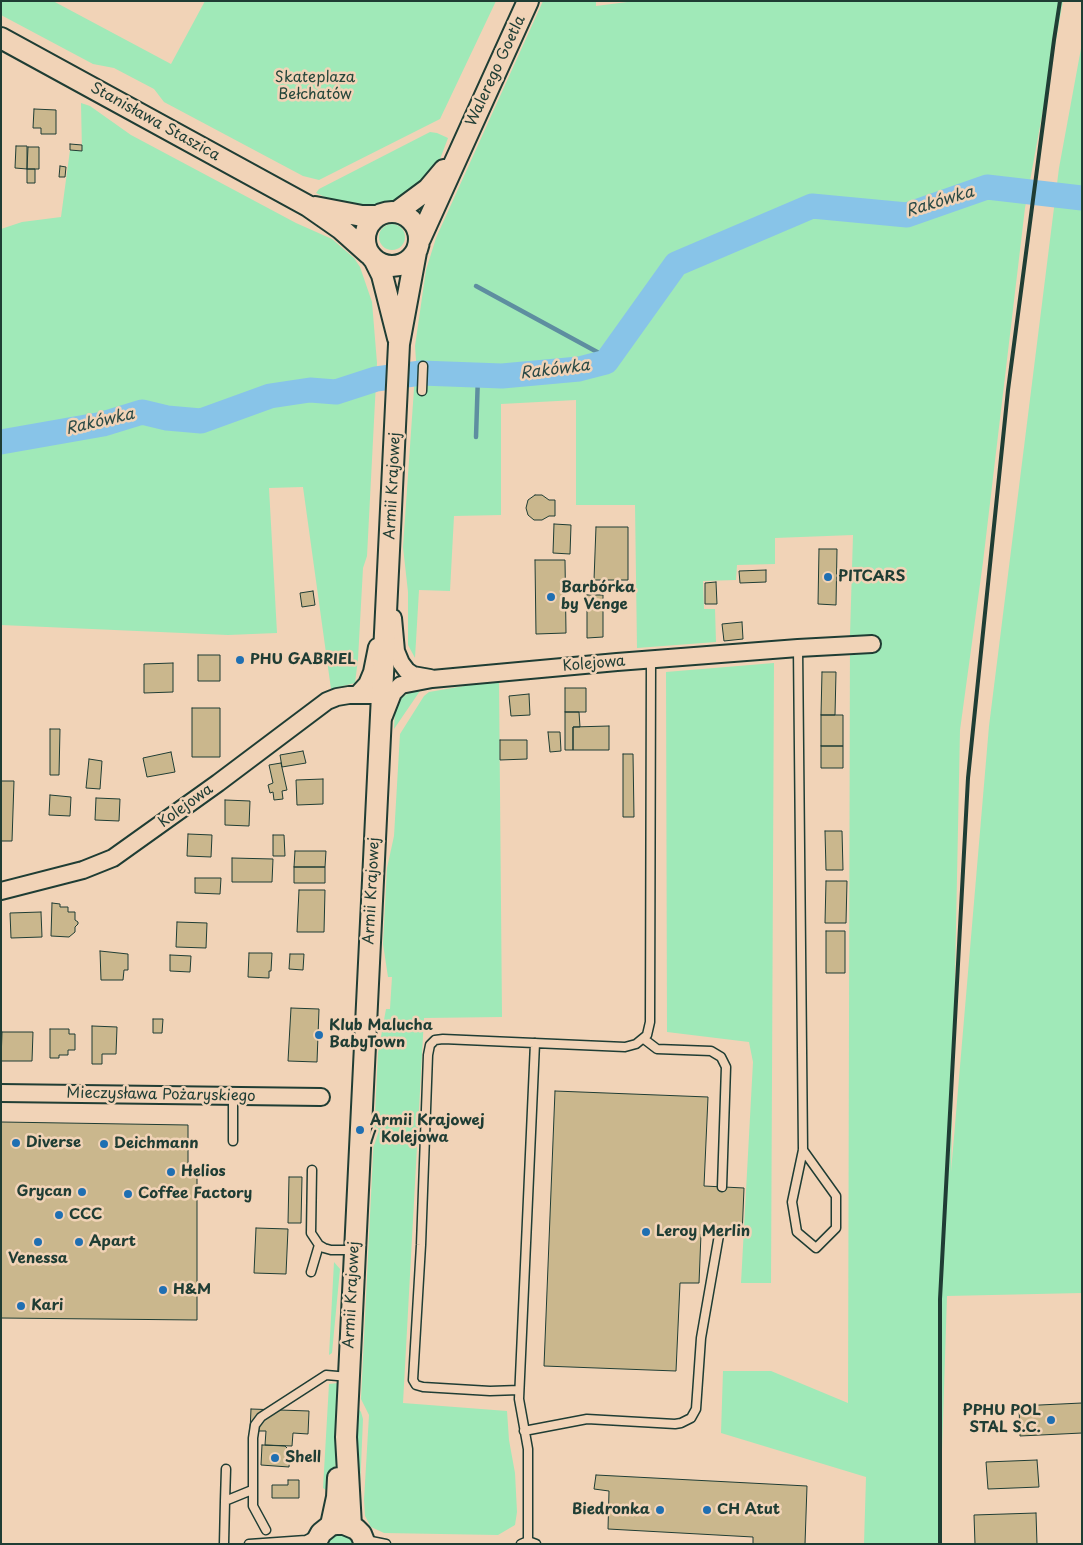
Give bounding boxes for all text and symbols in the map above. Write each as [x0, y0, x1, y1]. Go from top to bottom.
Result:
street label: Walerego Goetla [462, 13, 530, 129]
park label: Skateplaza Bełchatów [275, 69, 355, 104]
street label: Stanisława Staszica [87, 79, 223, 165]
water label: Rakówka [904, 183, 976, 221]
water label: Rakówka [519, 356, 591, 384]
water label: Rakówka [64, 405, 136, 439]
street label: Armii Krajowej [381, 432, 405, 540]
place label: PITCARS [838, 568, 905, 586]
marker: PITCARS [822, 571, 834, 583]
place label: Barbórka by Venge [561, 579, 635, 614]
marker: Barbórka by Venge [545, 591, 557, 603]
place label: PHU GABRIEL [250, 651, 356, 669]
street label: Kolejowa [562, 652, 626, 676]
marker: PHU GABRIEL [234, 654, 246, 666]
street label: Kolejowa [155, 780, 217, 832]
street label: Armii Krajowej [360, 837, 384, 945]
place label: Klub Malucha BabyTown [329, 1017, 433, 1052]
marker: Klub Malucha BabyTown [313, 1029, 325, 1041]
street label: Mieczysława Pożaryskiego [66, 1084, 256, 1106]
place label: Armii Krajowej / Kolejowa [370, 1112, 485, 1147]
marker: Armii Krajowej / Kolejowa [354, 1124, 366, 1136]
place label: Diverse [26, 1134, 81, 1152]
place label: Deichmann [114, 1135, 198, 1153]
marker: Diverse [10, 1137, 22, 1149]
marker: Deichmann [98, 1138, 110, 1150]
place label: Helios [181, 1163, 226, 1181]
marker: Helios [165, 1166, 177, 1178]
place label: Grycan [17, 1183, 72, 1201]
place label: Coffee Factory [138, 1185, 252, 1203]
marker: Grycan [76, 1186, 88, 1198]
marker: Coffee Factory [122, 1188, 134, 1200]
place label: CCC [69, 1206, 102, 1224]
marker: CCC [53, 1209, 65, 1221]
place label: Leroy Merlin [656, 1223, 750, 1241]
marker: Leroy Merlin [640, 1226, 652, 1238]
place label: Apart [89, 1233, 136, 1251]
marker: Venessa [32, 1236, 44, 1248]
marker: Apart [73, 1236, 85, 1248]
street label: Armii Krajowej [340, 1241, 364, 1349]
place label: Venessa [8, 1250, 68, 1268]
place label: H&M [173, 1281, 211, 1299]
marker: H&M [157, 1284, 169, 1296]
place label: Kari [31, 1297, 63, 1315]
marker: Kari [15, 1300, 27, 1312]
place label: PPHU POL STAL S.C. [963, 1402, 1041, 1437]
marker: PPHU POL STAL S.C. [1045, 1414, 1057, 1426]
place label: Shell [285, 1449, 321, 1467]
marker: Shell [269, 1452, 281, 1464]
place label: Biedronka [572, 1501, 650, 1519]
place label: CH Atut [717, 1501, 780, 1519]
marker: Biedronka [654, 1504, 666, 1516]
marker: CH Atut [701, 1504, 713, 1516]

